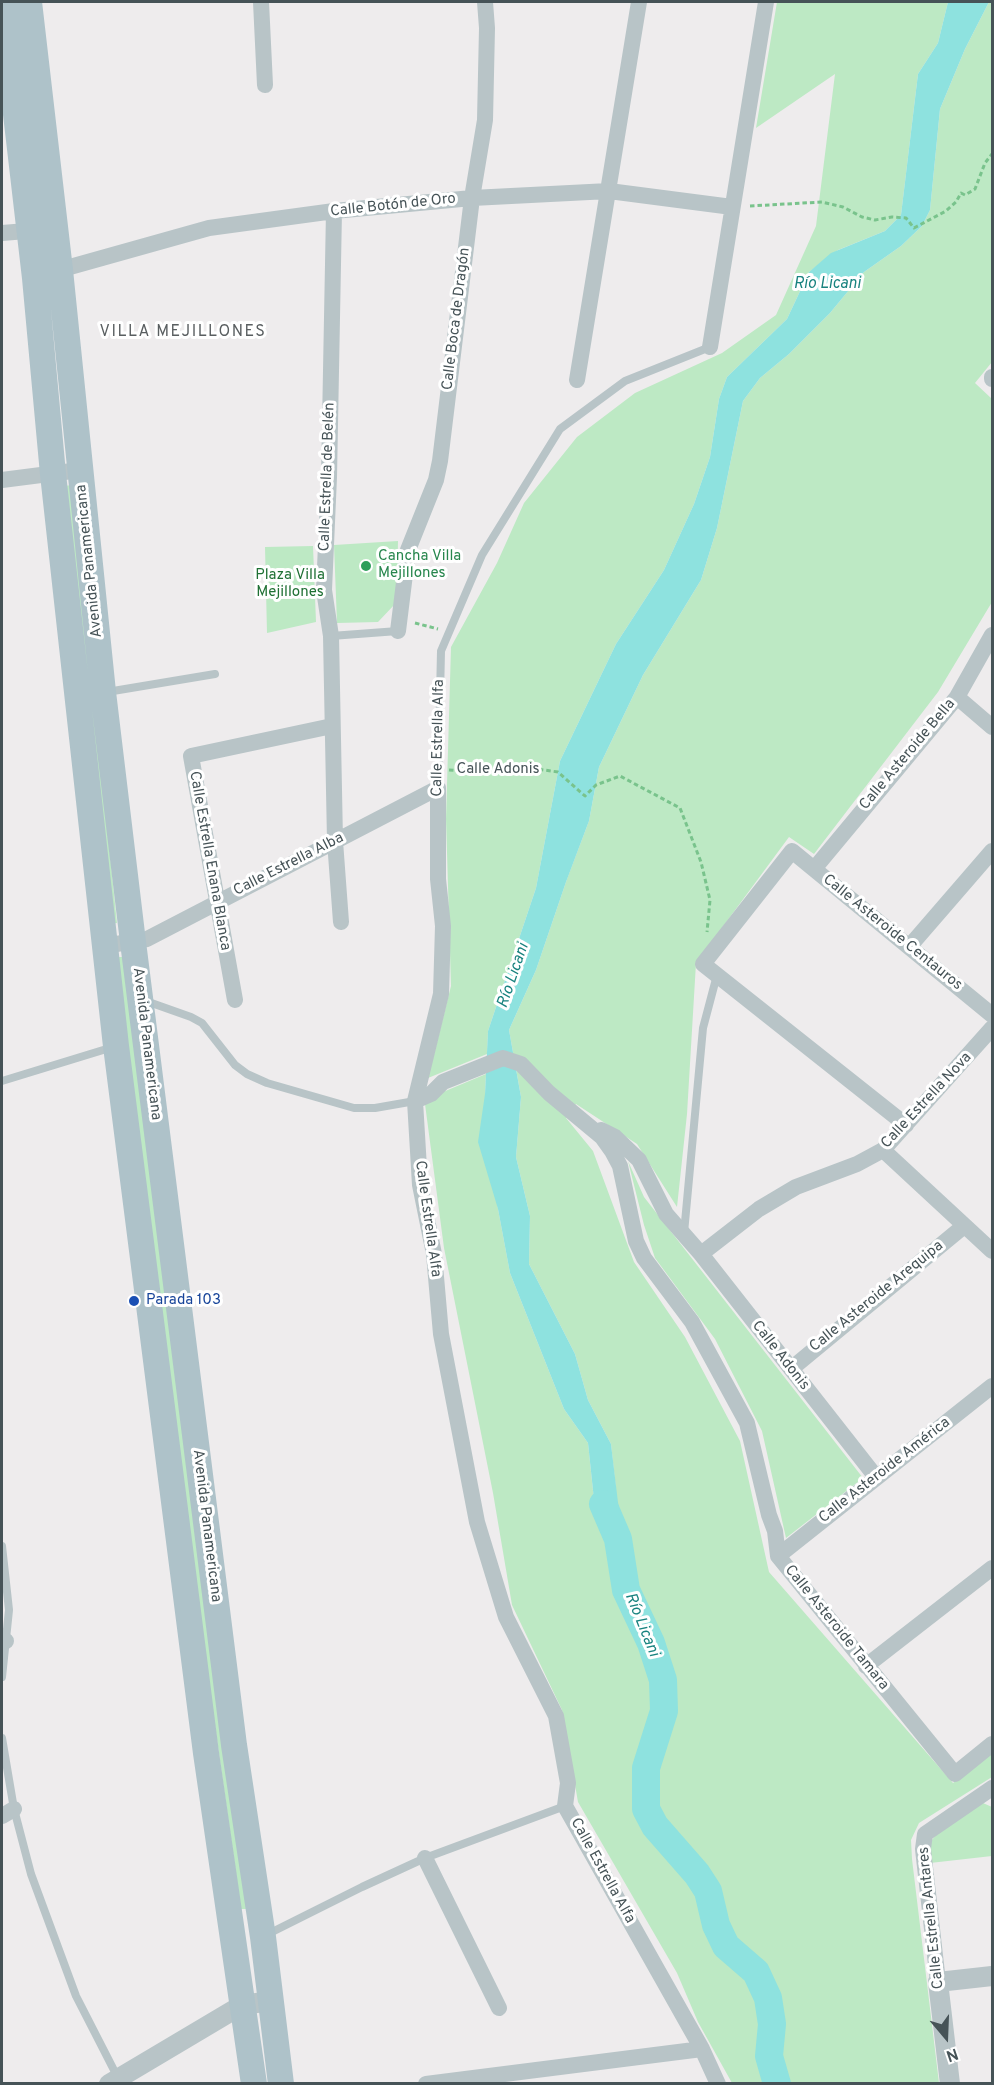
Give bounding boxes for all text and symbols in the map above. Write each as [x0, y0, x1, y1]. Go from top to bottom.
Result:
street label: Calle Botón de Oro [329, 190, 457, 222]
street label: Calle Boca de Dragón [439, 247, 475, 391]
water label: Río Licani [793, 275, 861, 295]
district label: VILLA MEJILLONES [100, 323, 266, 343]
street label: Calle Estrella de Belén [316, 402, 340, 552]
street label: Avenida Panamericana [73, 484, 107, 638]
place label: Cancha Villa Mejillones [378, 548, 461, 583]
marker: Cancha Villa Mejillones [359, 559, 373, 573]
park label: Plaza Villa Mejillones [255, 567, 325, 602]
street label: Calle Estrella Alfa [429, 679, 449, 797]
street label: Calle Asteroide Bella [856, 696, 960, 814]
street label: Calle Adonis [456, 761, 540, 779]
street label: Calle Estrella Enana Blanca [184, 770, 234, 952]
street label: Calle Estrella Alba [231, 829, 347, 901]
street label: Calle Asteroide Centauros [819, 871, 965, 995]
water label: Río Licani [494, 941, 534, 1011]
street label: Avenida Panamericana [128, 967, 164, 1121]
street label: Calle Estrella Nova [878, 1049, 976, 1153]
street label: Calle Estrella Alfa [410, 1160, 444, 1278]
street label: Calle Asteroide Arequipa [807, 1238, 947, 1356]
place label: Parada 103 [146, 1292, 221, 1310]
marker: Parada 103 [127, 1294, 141, 1308]
street label: Calle Adonis [747, 1318, 813, 1394]
street label: Calle Asteroide América [816, 1414, 954, 1528]
street label: Avenida Panamericana [188, 1449, 224, 1603]
street label: Calle Asteroide Tamara [780, 1562, 892, 1694]
water label: Río Licani [620, 1590, 662, 1660]
street label: Calle Estrella Alfa [566, 1815, 638, 1927]
street label: Calle Estrella Antares [916, 1846, 948, 1990]
north arrow [916, 2007, 976, 2067]
text: N [943, 2043, 961, 2065]

